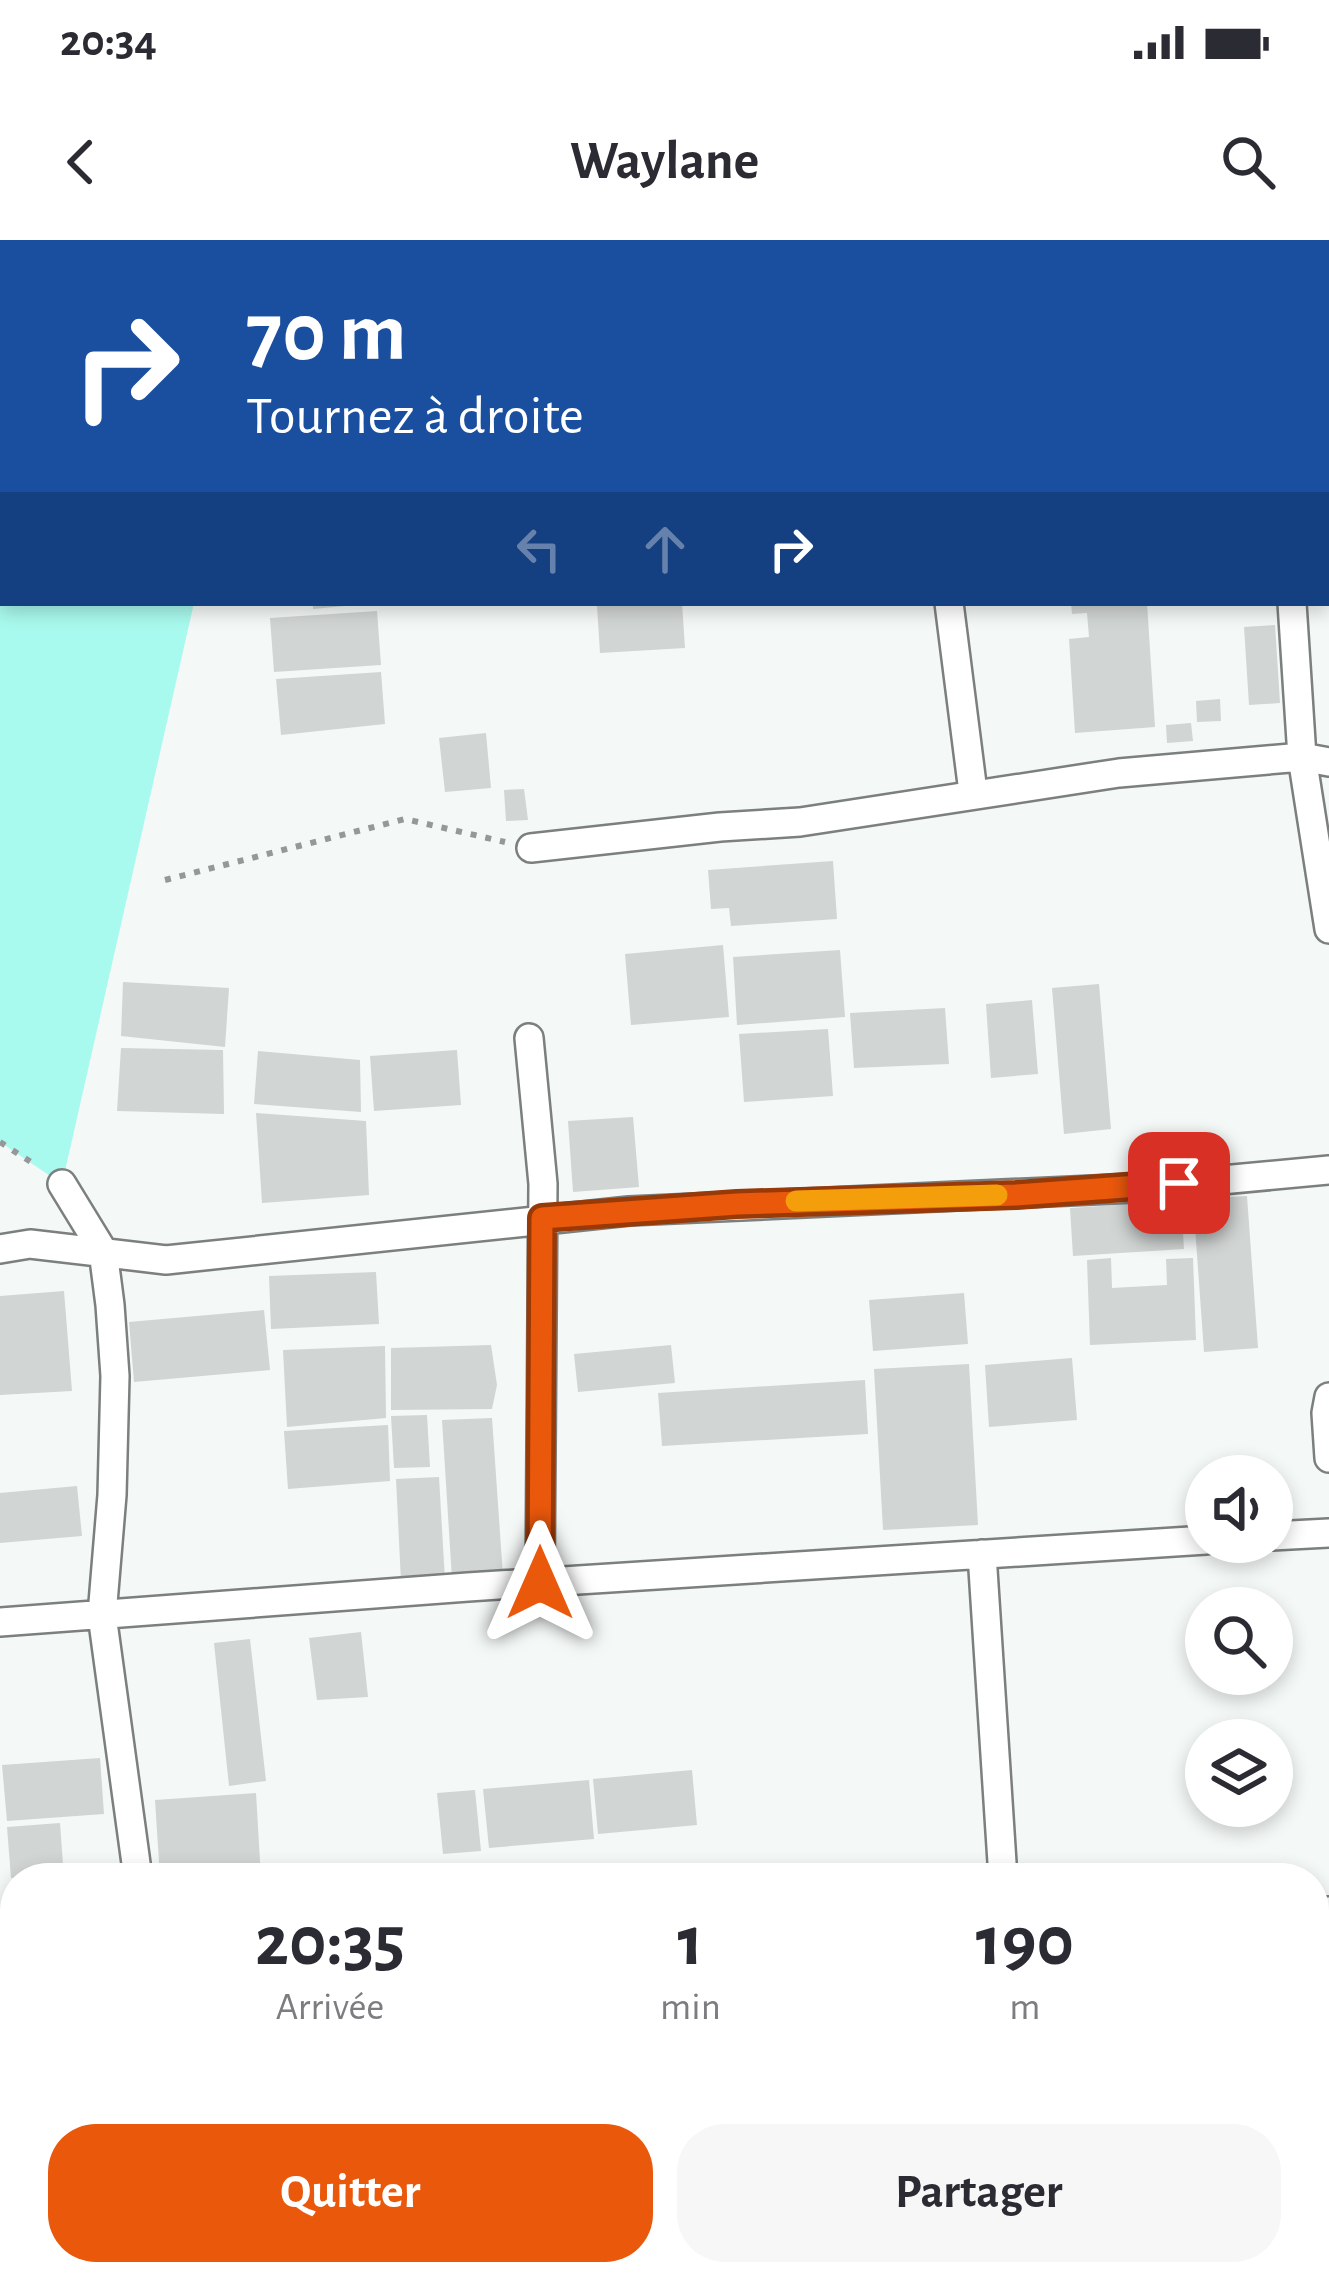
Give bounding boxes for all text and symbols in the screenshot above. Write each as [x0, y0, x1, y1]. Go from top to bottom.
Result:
text: 20:34 [60, 19, 157, 64]
icon: back [48, 129, 114, 195]
icon: search [1215, 129, 1281, 195]
text: Waylane [570, 135, 759, 189]
icon: right [48, 288, 204, 444]
text: 70 m [246, 292, 407, 376]
text: Tournez à droite [246, 390, 584, 444]
icon: left [506, 516, 572, 582]
icon: ahead [632, 516, 698, 582]
icon: right [758, 516, 824, 582]
pin [1128, 1132, 1230, 1234]
icon: arrive [1146, 1150, 1212, 1216]
map controls [1185, 1455, 1293, 1827]
button: sound [1185, 1455, 1293, 1563]
position arrow [477, 1520, 603, 1646]
button: search [1185, 1587, 1293, 1695]
button: layers [1185, 1719, 1293, 1827]
text: 20:35 [255, 1906, 405, 1978]
text: 1 [677, 1906, 703, 1978]
text: 190 [976, 1906, 1074, 1978]
text: Arrivée [276, 1988, 384, 2027]
text: min [660, 1988, 721, 2027]
text: m [1009, 1988, 1040, 2027]
button: Quitter [48, 2124, 653, 2262]
button: Partager [677, 2124, 1281, 2262]

